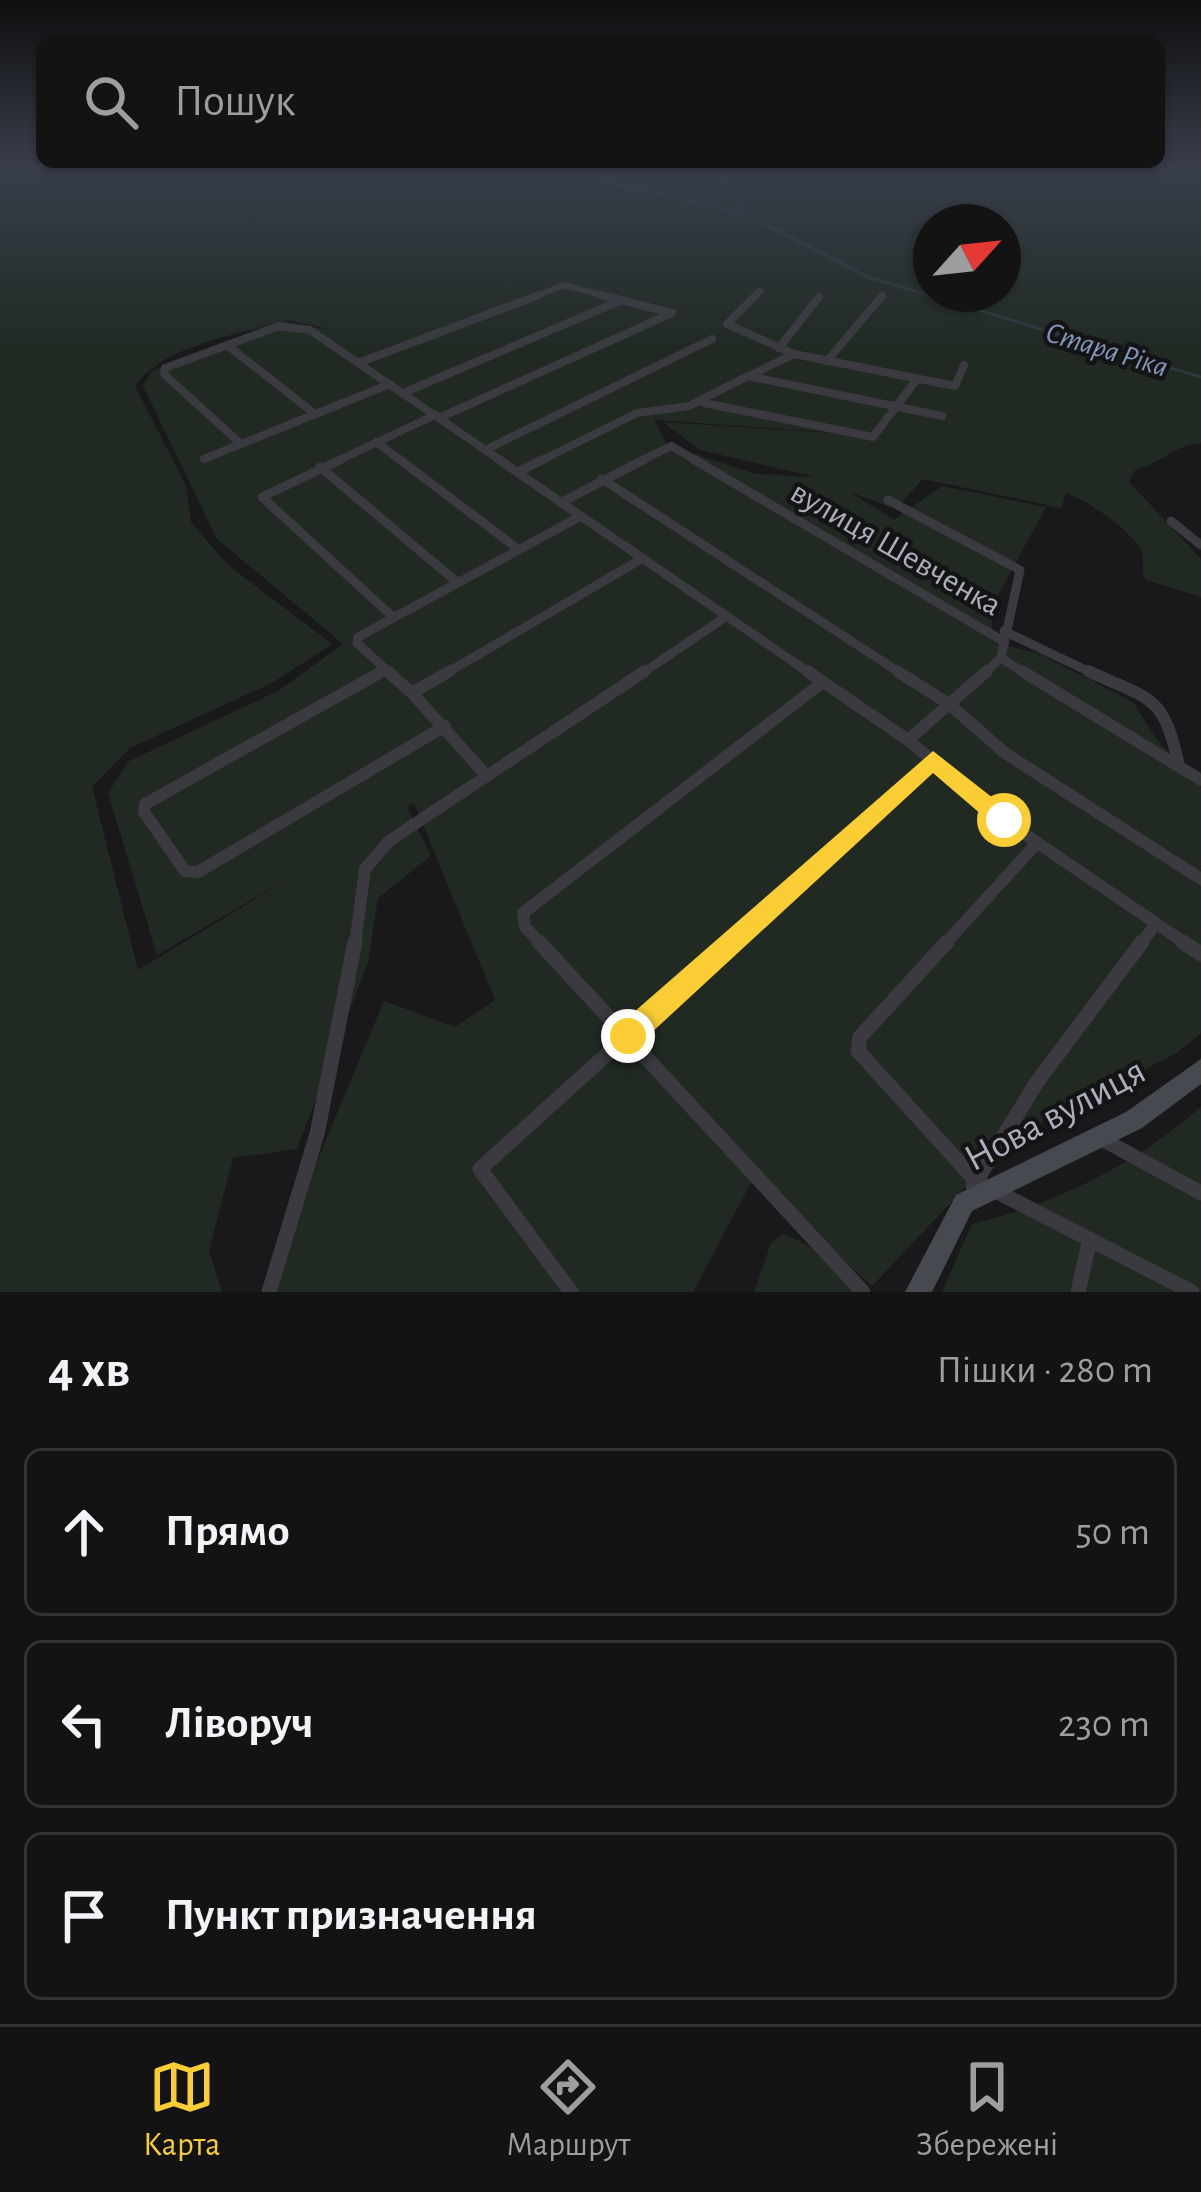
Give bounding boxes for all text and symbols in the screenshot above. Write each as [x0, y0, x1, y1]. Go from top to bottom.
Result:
search box [36, 36, 1165, 168]
icon: search [78, 69, 144, 135]
text: Пошук [174, 79, 295, 124]
north arrow [913, 204, 1021, 312]
water label: Стара Ріка [1042, 317, 1171, 383]
street label: вулиця Шевченка [785, 476, 1007, 623]
route start [977, 793, 1031, 847]
route end [601, 1009, 655, 1063]
street label: Нова вулиця [958, 1051, 1152, 1179]
text: 4 хв [48, 1345, 130, 1396]
text: Пішки · 280 m [936, 1351, 1153, 1390]
icon: ahead [51, 1499, 117, 1565]
text: Прямо [165, 1509, 290, 1554]
text: 50 m [1075, 1513, 1150, 1552]
icon: left [51, 1691, 117, 1757]
text: Ліворуч [165, 1701, 314, 1746]
text: 230 m [1058, 1705, 1150, 1744]
icon: arrive [51, 1883, 117, 1949]
text: Пункт призначення [165, 1893, 537, 1938]
tab: Карта [143, 2054, 220, 2166]
tab: Маршрут [506, 2054, 630, 2166]
tab: Збережені [916, 2054, 1058, 2166]

